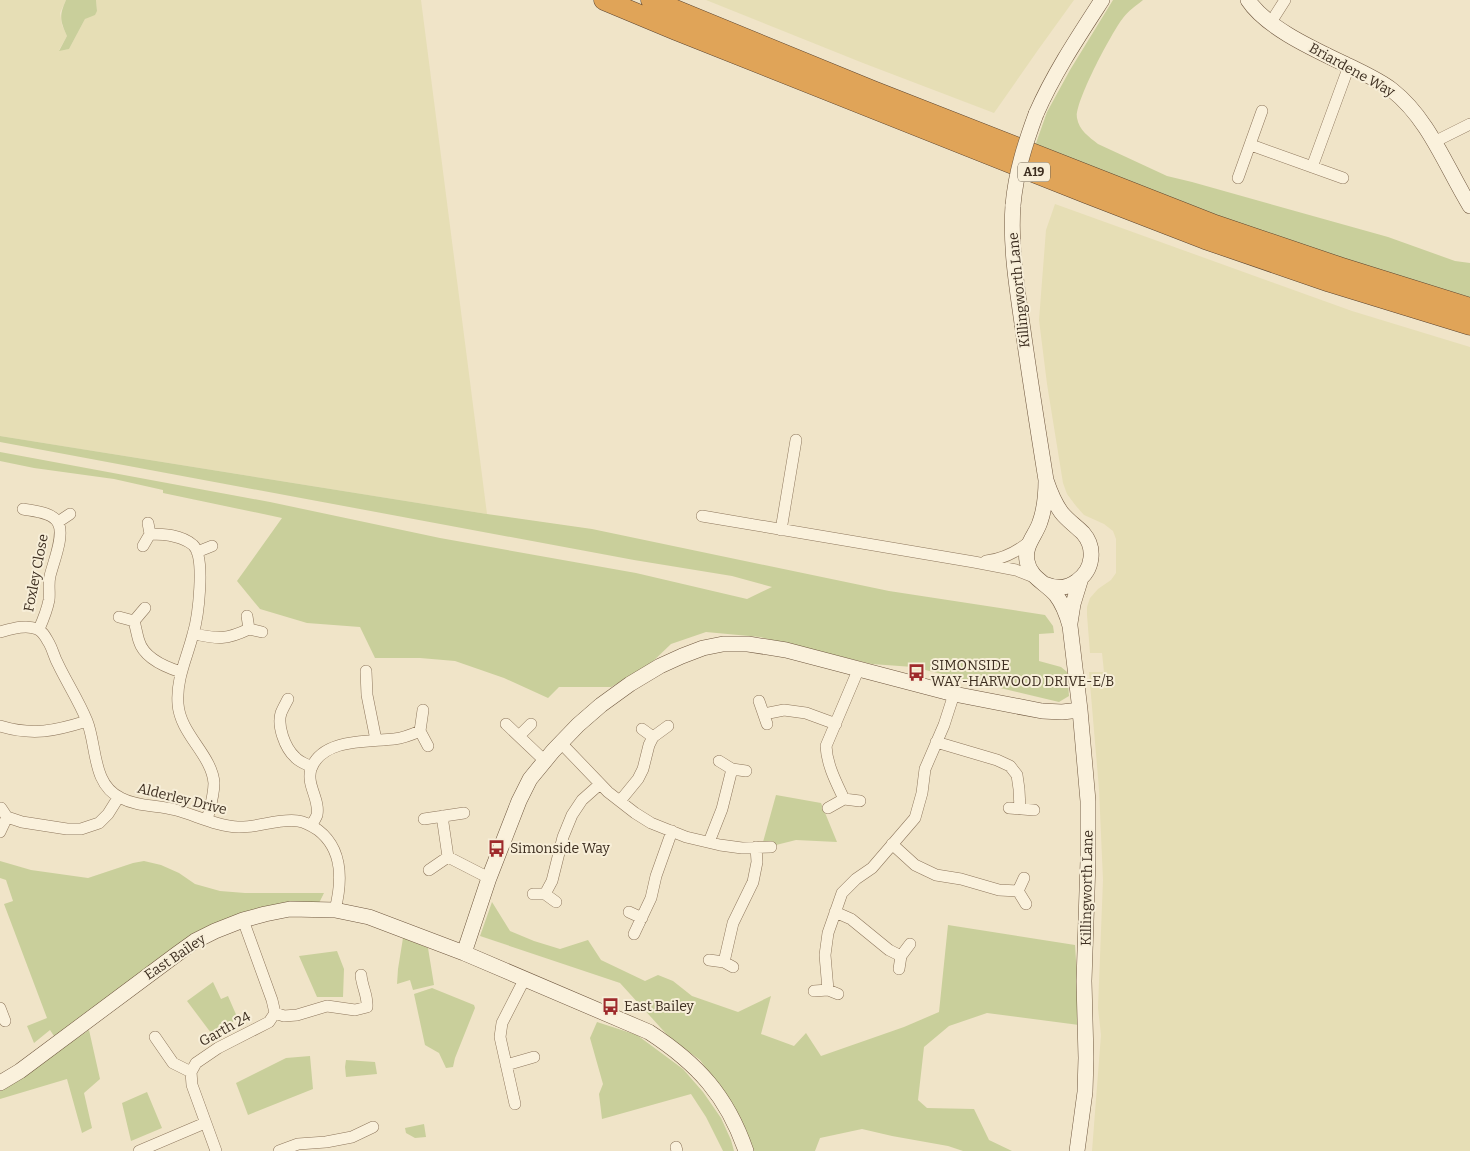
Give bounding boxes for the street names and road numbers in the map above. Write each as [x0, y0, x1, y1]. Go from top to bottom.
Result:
street label: Briardene Way [1306, 39, 1398, 101]
road number: A19 [1018, 162, 1050, 182]
street label: Killingworth Lane [1004, 231, 1034, 349]
street label: Foxley Close [20, 533, 52, 613]
street label: Alderley Drive [135, 780, 229, 818]
street label: Killingworth Lane [1077, 830, 1097, 946]
street label: East Bailey [141, 930, 209, 984]
street label: Garth 24 [196, 1008, 254, 1050]

